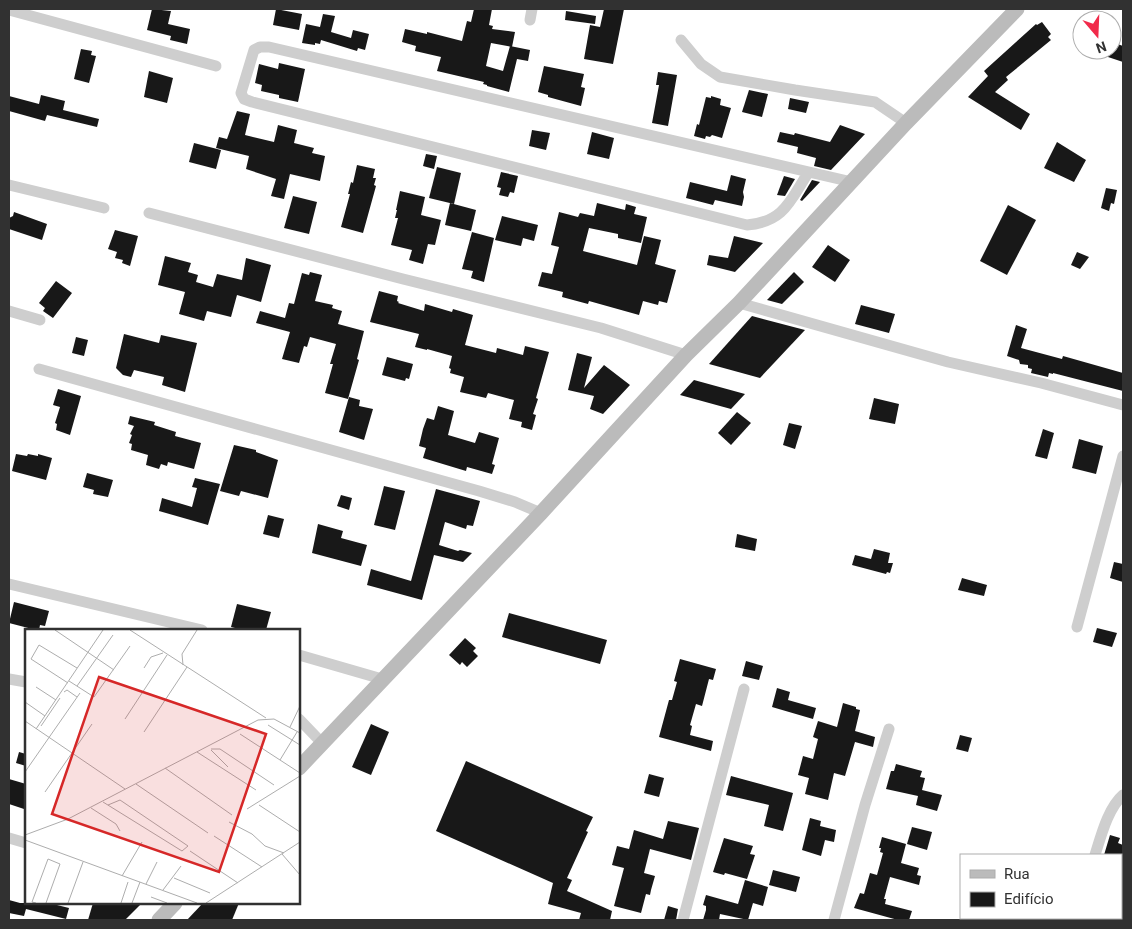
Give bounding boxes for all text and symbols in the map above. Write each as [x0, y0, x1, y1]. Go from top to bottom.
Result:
north arrow [1072, 10, 1122, 60]
text: N [1094, 38, 1109, 56]
inset map [25, 629, 300, 904]
legend [960, 854, 1122, 919]
text: Rua [1004, 865, 1030, 883]
text: Edifício [1004, 890, 1053, 908]

